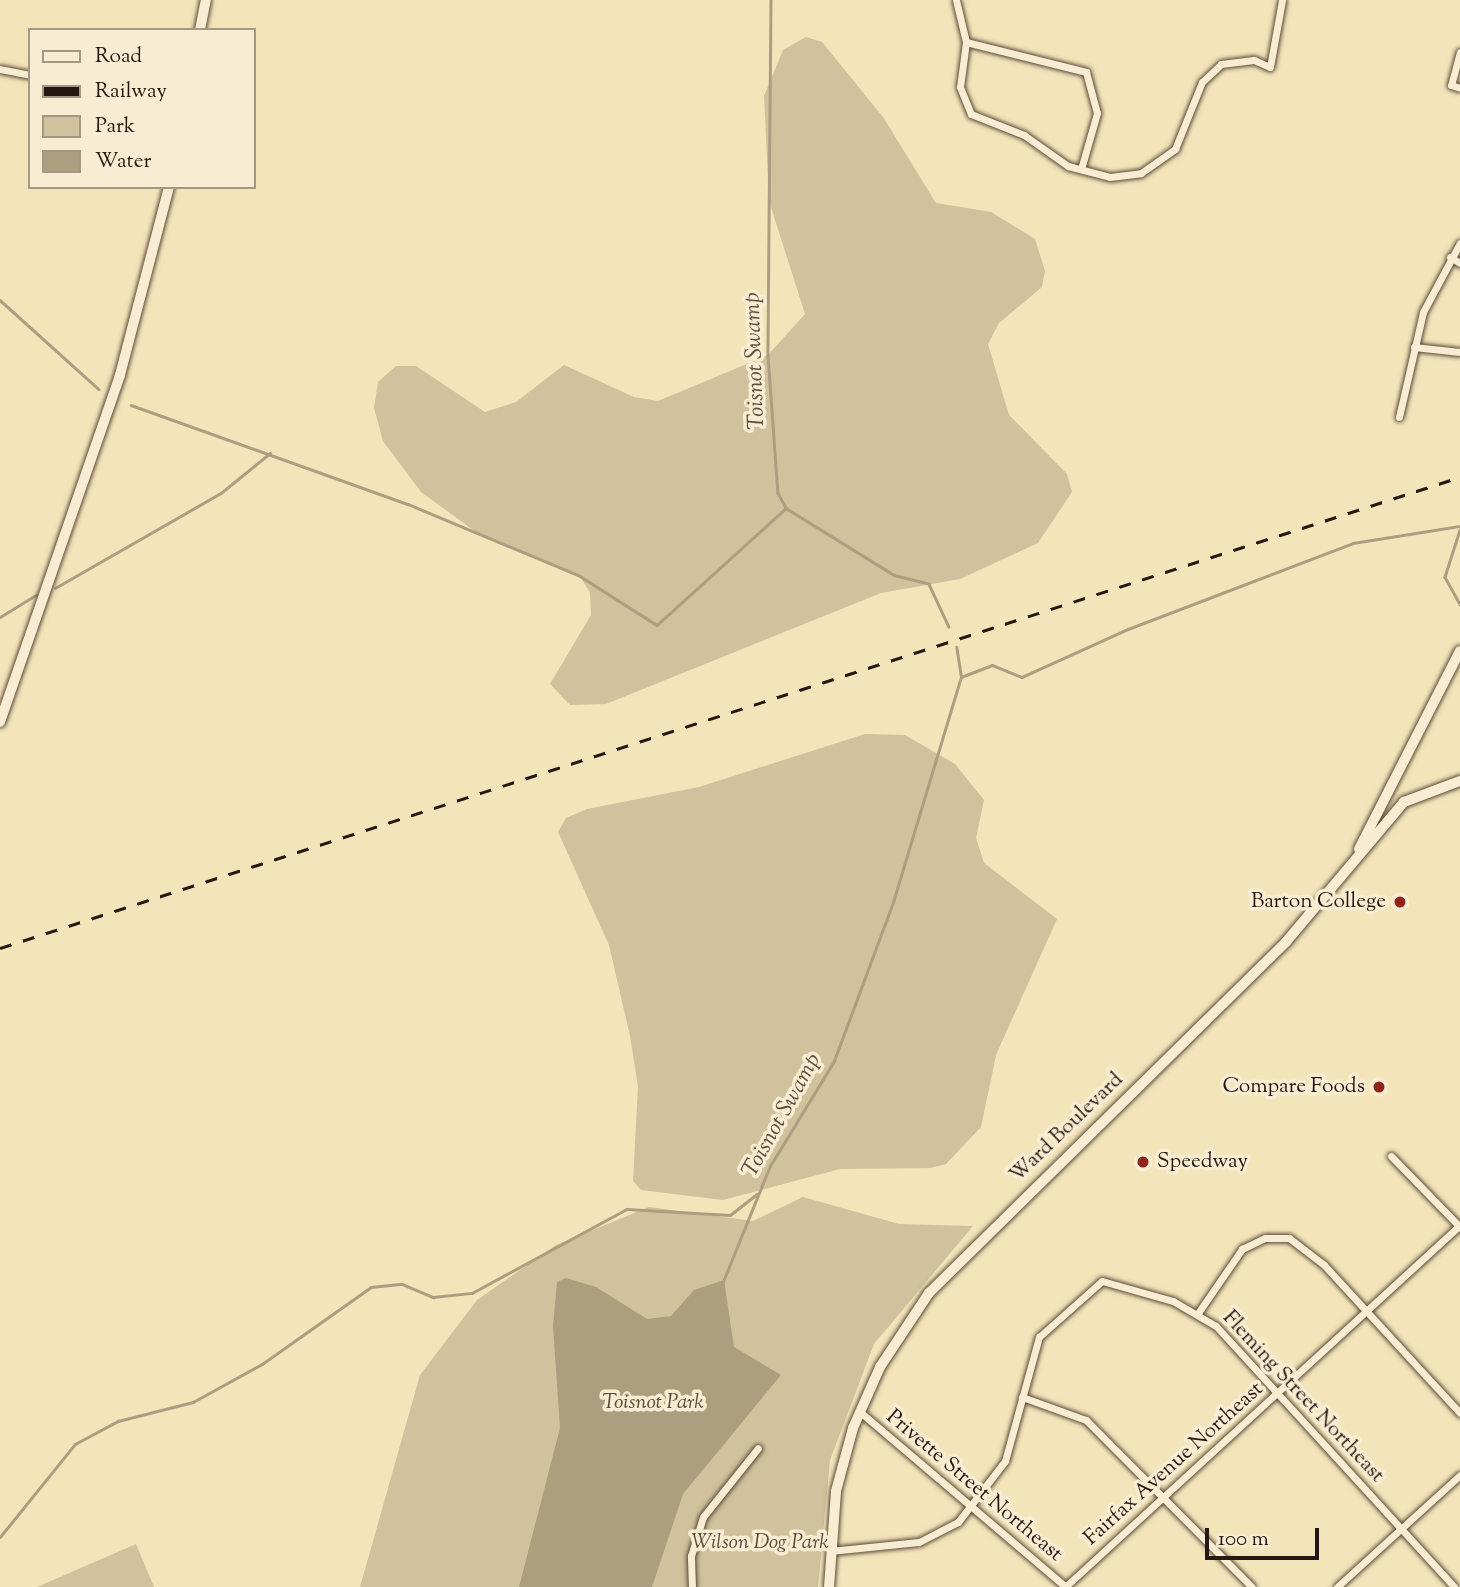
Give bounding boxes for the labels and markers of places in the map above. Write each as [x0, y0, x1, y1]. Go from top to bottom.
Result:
place label: Barton College [1251, 889, 1386, 915]
marker: Barton College [1392, 894, 1408, 910]
place label: Compare Foods [1222, 1074, 1365, 1100]
marker: Compare Foods [1371, 1079, 1387, 1095]
place label: Speedway [1157, 1149, 1248, 1175]
marker: Speedway [1135, 1154, 1151, 1170]

